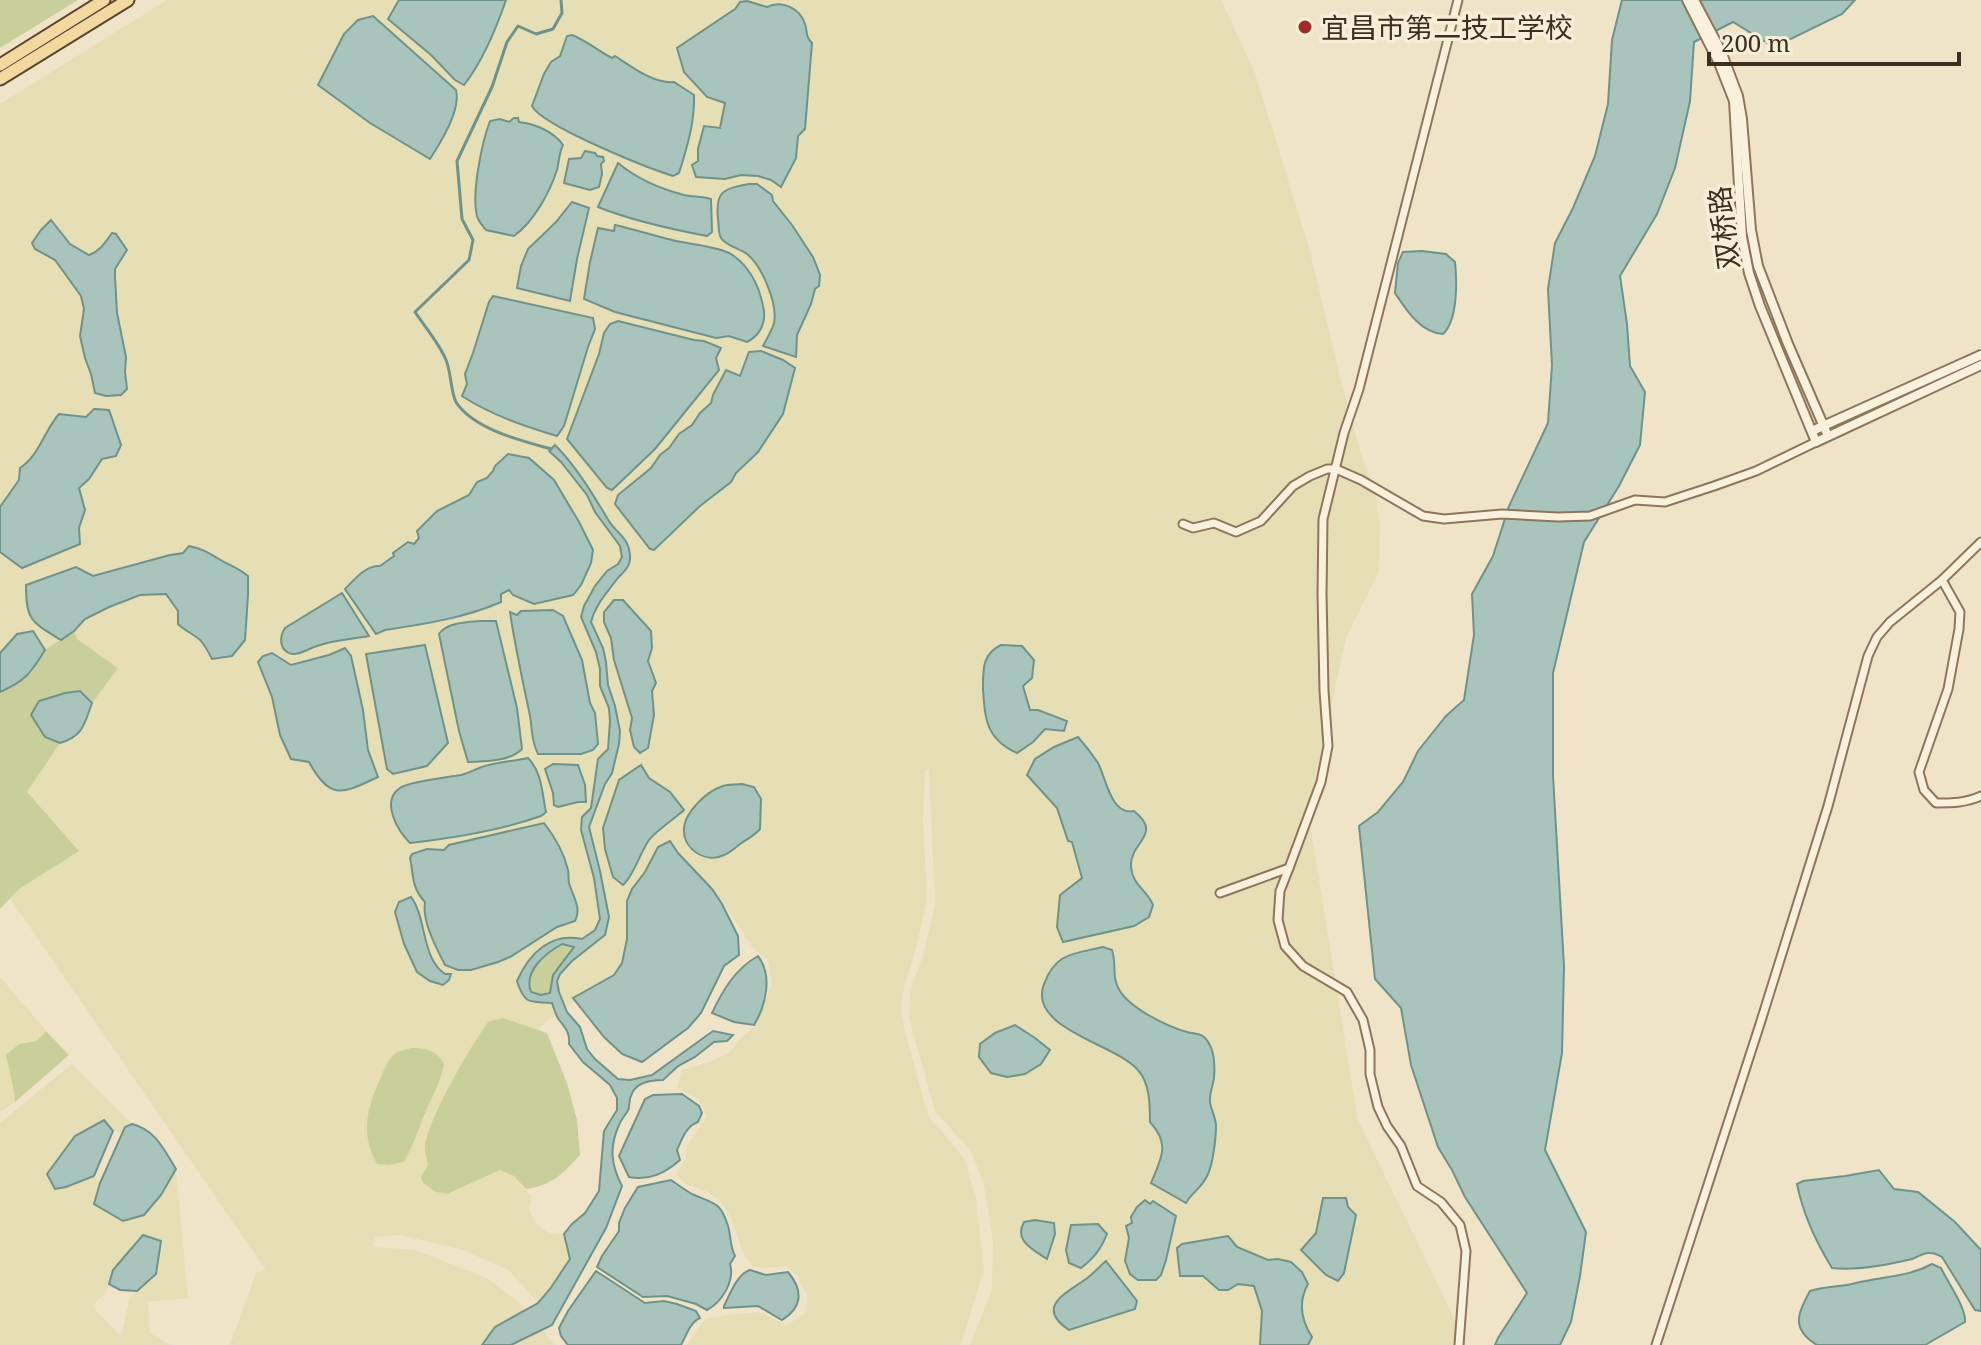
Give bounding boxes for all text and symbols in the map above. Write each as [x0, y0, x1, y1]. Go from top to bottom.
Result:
place label: 宜昌市第二技工学校 [1321, 8, 1573, 46]
scale bar [1709, 16, 1959, 66]
marker: 宜昌市第二技工学校 [1296, 18, 1314, 36]
text: 200 m [1721, 26, 1790, 59]
street label: 双桥路 [1699, 184, 1747, 272]

